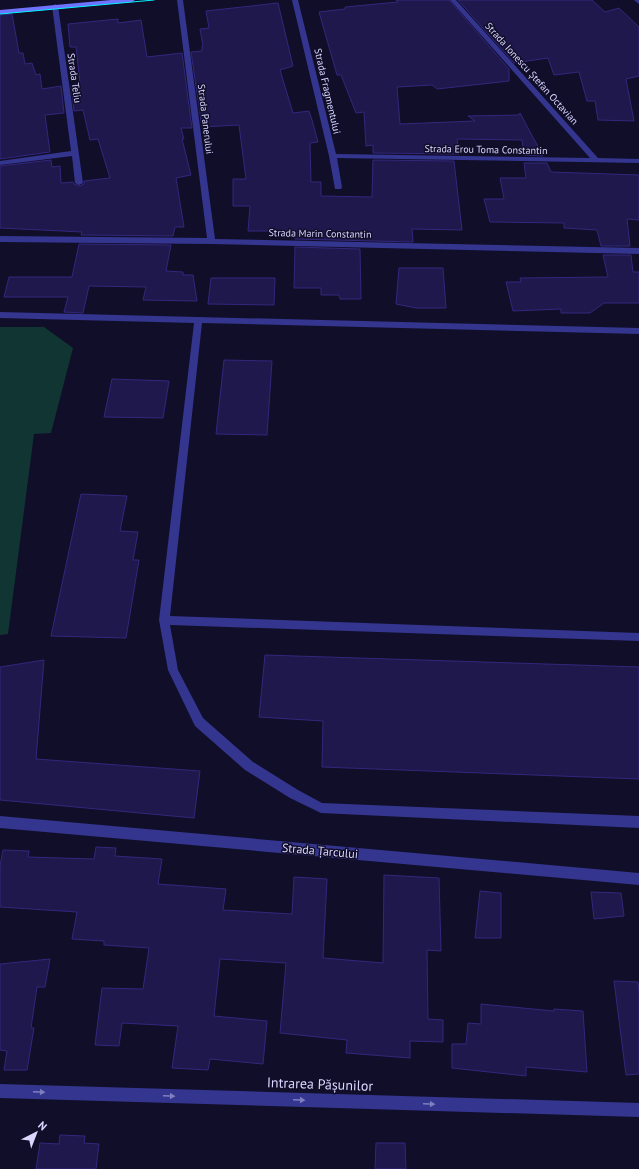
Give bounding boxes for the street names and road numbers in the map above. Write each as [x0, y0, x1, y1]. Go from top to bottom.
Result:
street label: Strada Ionescu Ștefan Octavian [482, 19, 581, 127]
street label: Strada Fragmentului [311, 47, 344, 135]
street label: Strada Teliu [65, 52, 84, 104]
street label: Strada Panerului [195, 83, 216, 155]
street label: Strada Erou Toma Constantin [424, 142, 548, 157]
street label: Strada Marin Constantin [268, 226, 372, 241]
street label: Strada Țarcului [281, 840, 359, 862]
street label: Intrarea Pășunilor [267, 1073, 374, 1095]

